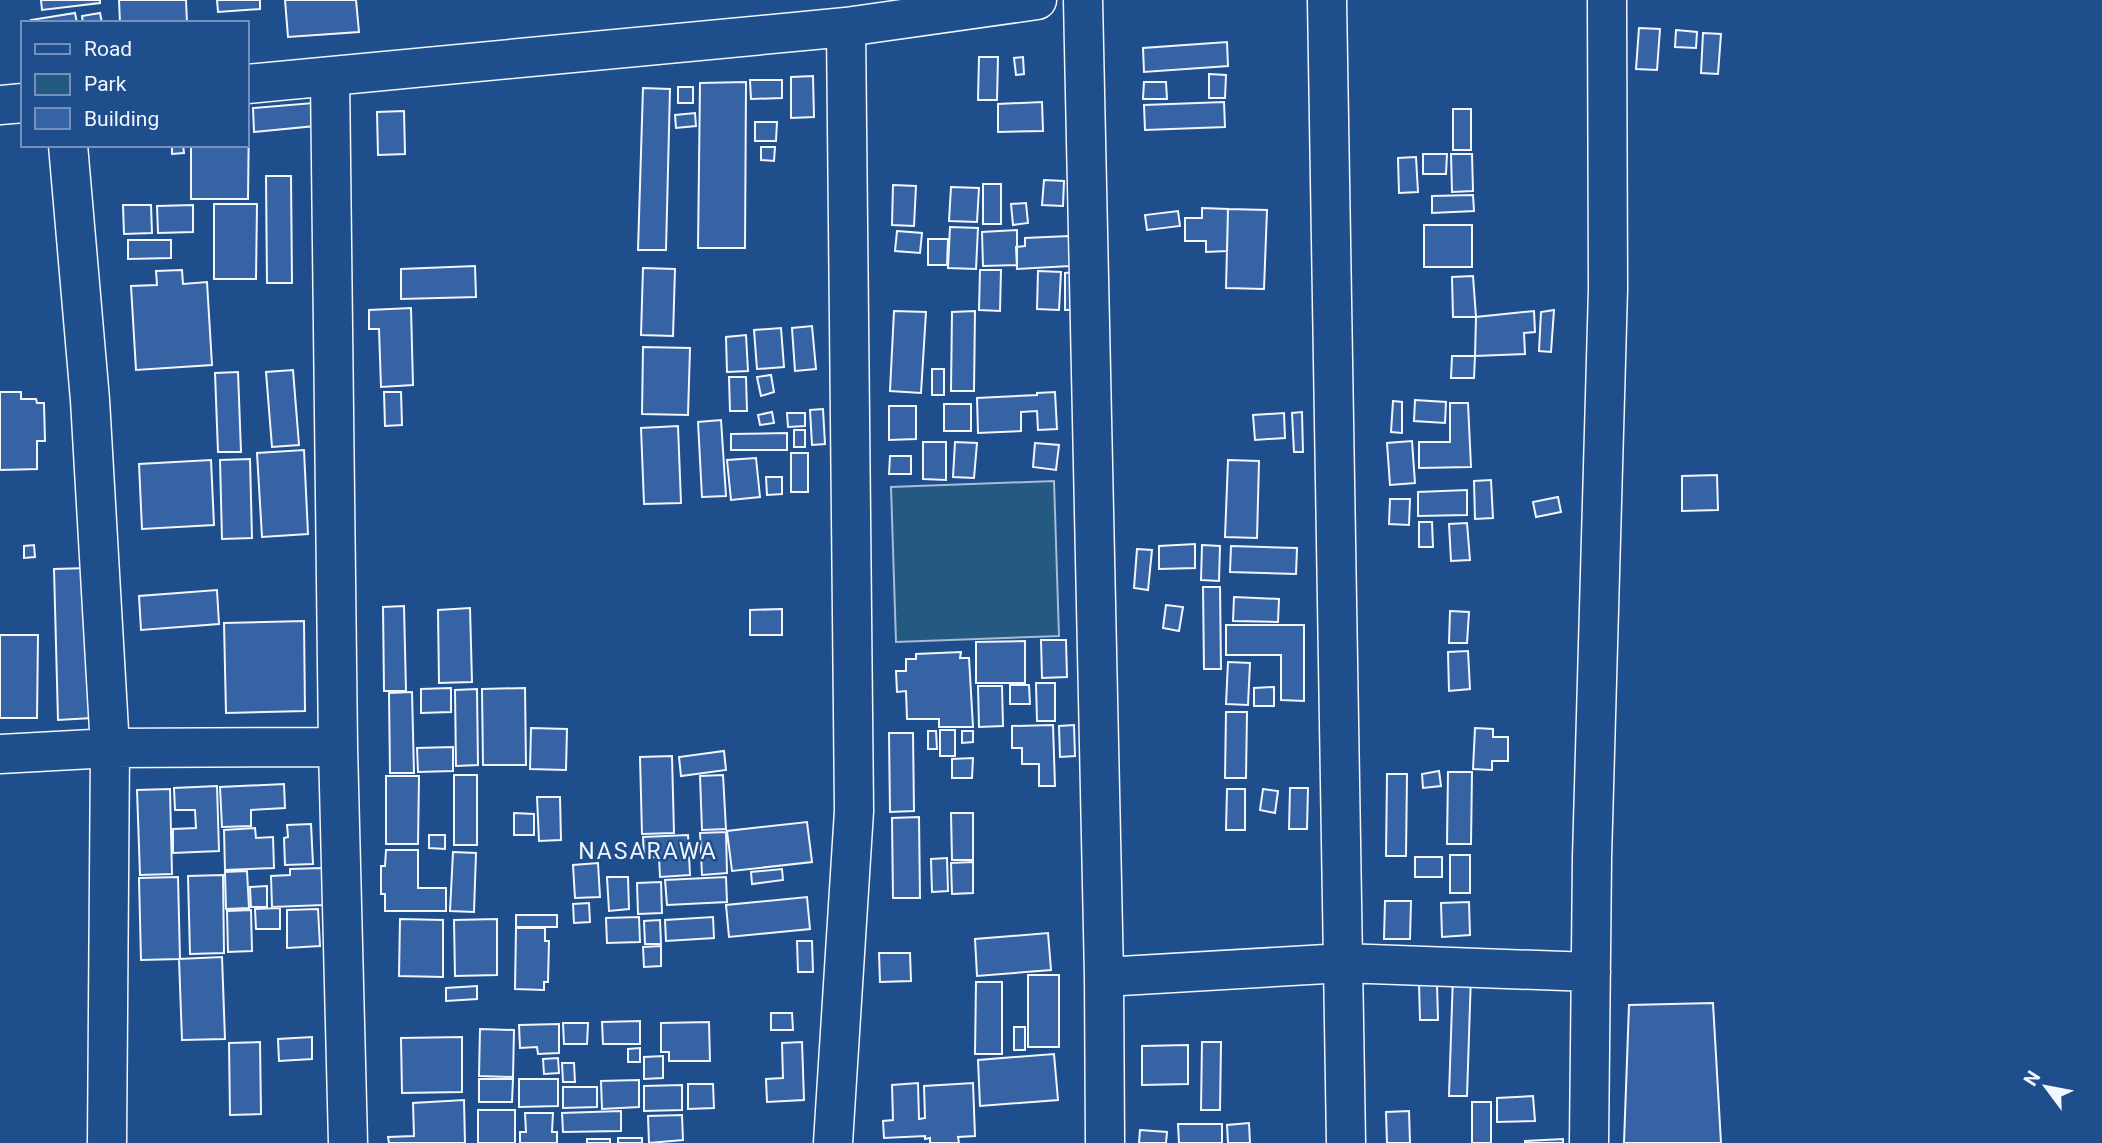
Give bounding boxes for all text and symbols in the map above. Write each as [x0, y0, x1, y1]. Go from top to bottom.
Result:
legend [21, 21, 248, 147]
text: Road [84, 37, 132, 61]
text: Park [84, 72, 127, 96]
text: Building [84, 107, 159, 131]
district label: NASARAWA [578, 838, 718, 865]
north arrow [2011, 1052, 2081, 1122]
text: N [2019, 1066, 2045, 1090]

